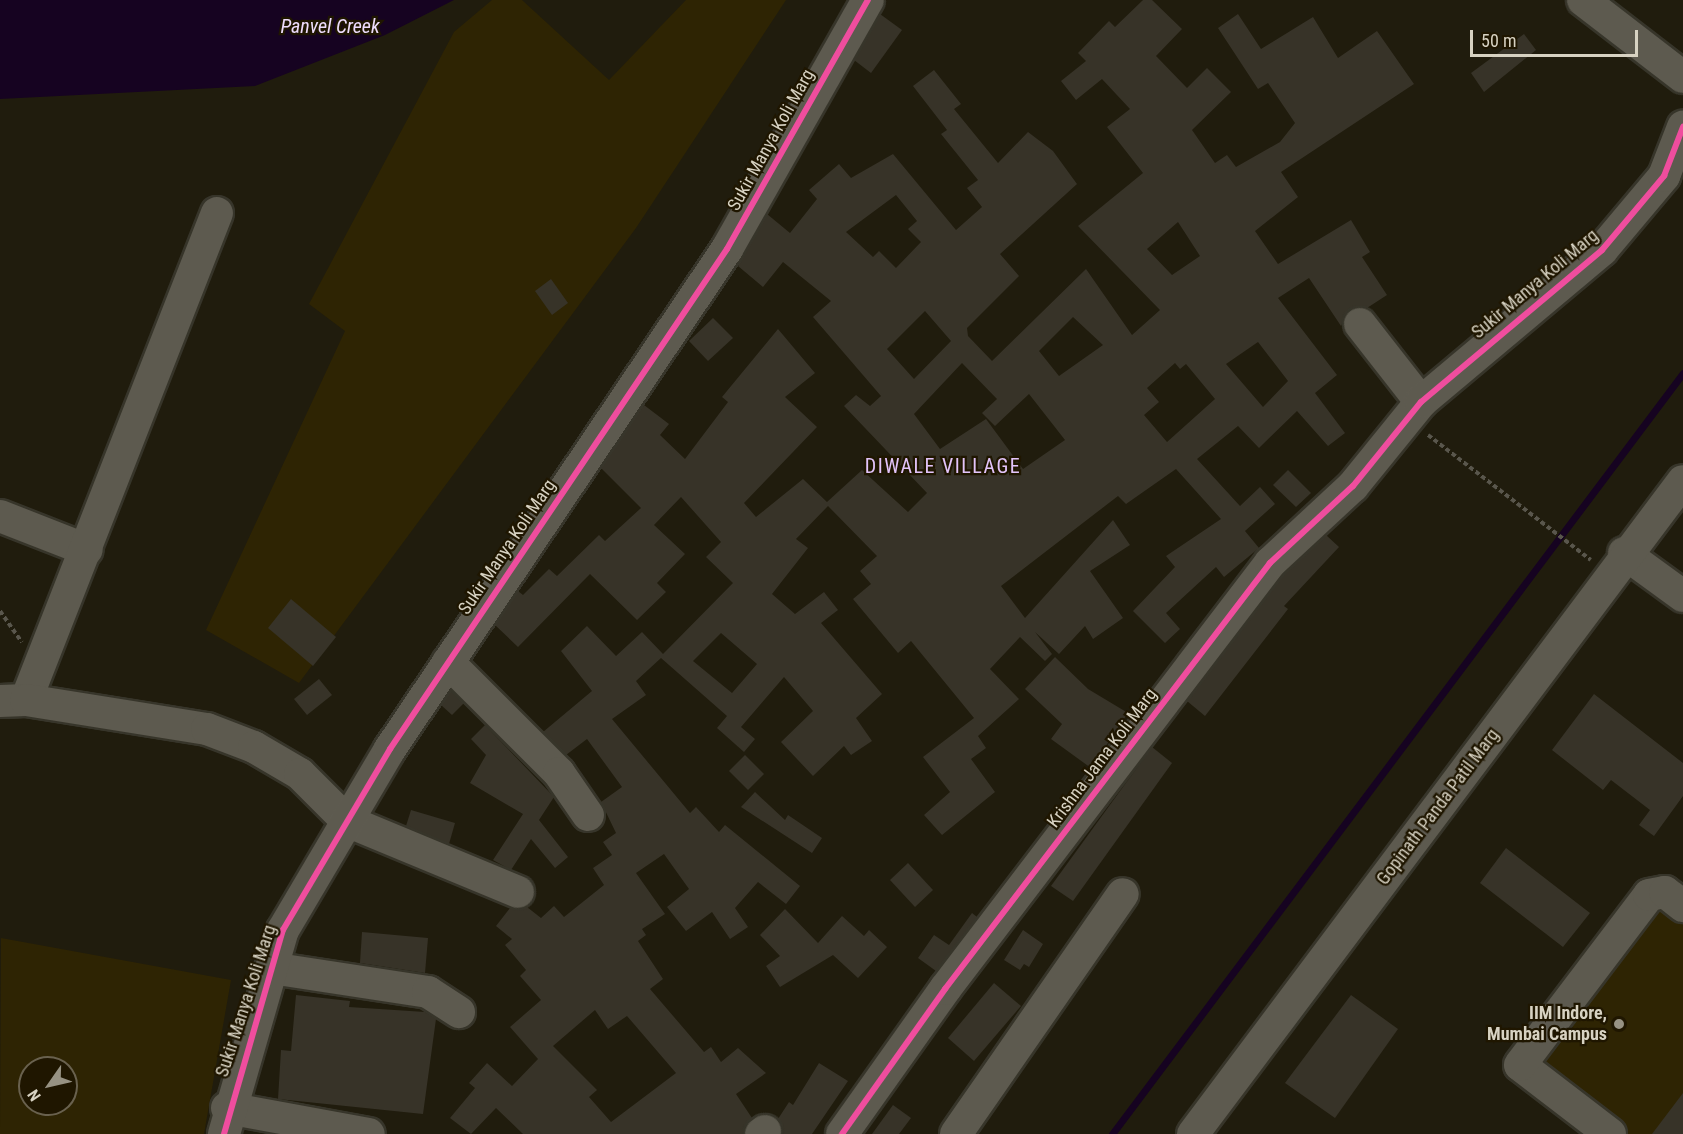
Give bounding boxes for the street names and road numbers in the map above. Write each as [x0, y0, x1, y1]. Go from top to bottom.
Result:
street label: Sukir Manya Koli Marg [723, 66, 819, 214]
street label: Sukir Manya Koli Marg [1467, 225, 1603, 343]
street label: Sukir Manya Koli Marg [454, 475, 560, 619]
street label: Krishna Jama Koli Marg [1043, 684, 1161, 832]
street label: Gopinath Panda Patil Marg [1372, 725, 1504, 889]
street label: Sukir Manya Koli Marg [211, 922, 281, 1080]

